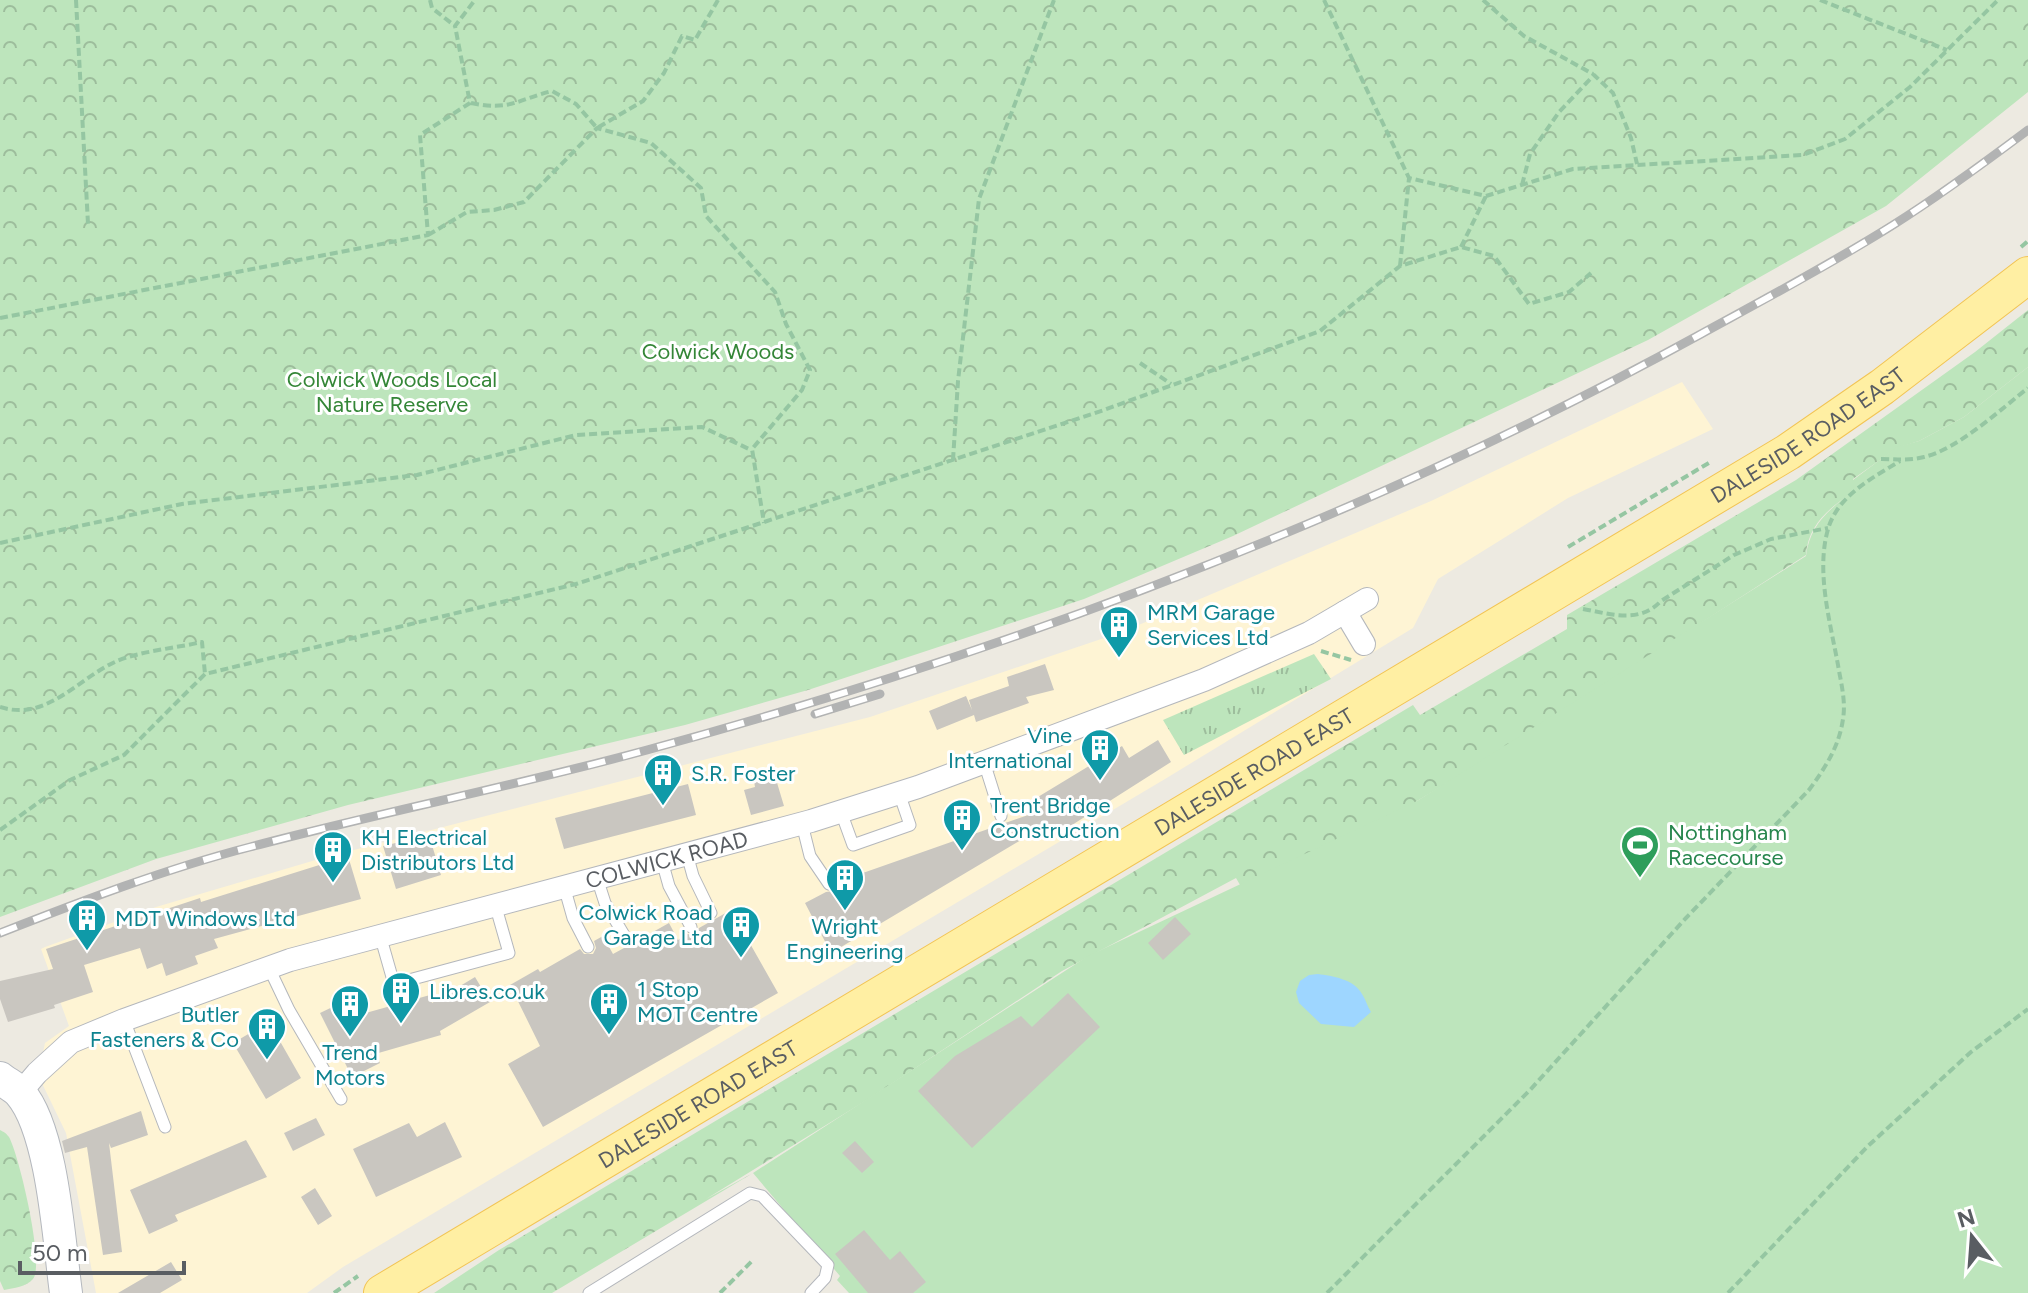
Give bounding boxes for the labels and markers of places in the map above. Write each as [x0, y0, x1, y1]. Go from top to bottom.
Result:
place label: MRM Garage Services Ltd [1147, 599, 1275, 651]
building icon: MRM Garage Services Ltd [1098, 604, 1140, 659]
place label: Vine International [948, 722, 1072, 774]
building icon: Vine International [1079, 727, 1121, 782]
building icon: S.R. Foster [642, 752, 684, 807]
place label: S.R. Foster [691, 760, 796, 787]
place label: Trent Bridge Construction [990, 792, 1120, 844]
building icon: Trent Bridge Construction [941, 797, 983, 852]
place label: Nottingham Racecourse [1668, 819, 1787, 871]
place label: KH Electrical Distributors Ltd [361, 824, 514, 876]
sports icon: Nottingham Racecourse [1619, 824, 1661, 879]
building icon: KH Electrical Distributors Ltd [312, 829, 354, 884]
building icon: Wright Engineering [824, 857, 866, 912]
building icon: MDT Windows Ltd [66, 897, 108, 952]
place label: Colwick Road Garage Ltd [579, 899, 713, 951]
building icon: Colwick Road Garage Ltd [720, 904, 762, 959]
place label: MDT Windows Ltd [115, 905, 296, 932]
place label: Wright Engineering [786, 913, 904, 965]
building icon: Libres.co.uk [380, 970, 422, 1025]
place label: 1 Stop MOT Centre [637, 976, 758, 1028]
place label: Libres.co.uk [429, 978, 545, 1005]
building icon: 1 Stop MOT Centre [588, 981, 630, 1036]
building icon: Trend Motors [329, 983, 371, 1038]
place label: Butler Fasteners & Co [90, 1001, 240, 1053]
building icon: Butler Fasteners & Co [246, 1006, 288, 1061]
place label: Trend Motors [315, 1039, 385, 1091]

